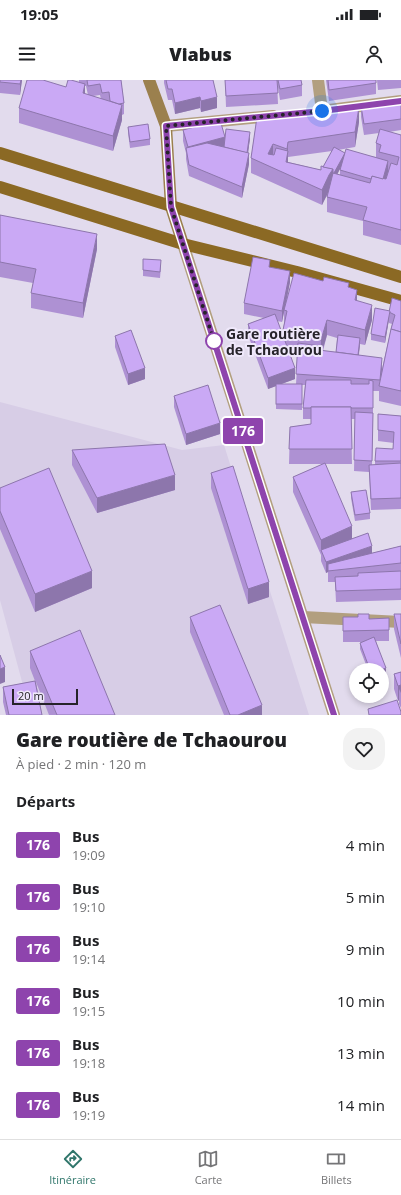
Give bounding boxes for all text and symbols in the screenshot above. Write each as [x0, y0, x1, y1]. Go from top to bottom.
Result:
text: 19:05 [20, 4, 59, 24]
text: Viabus [169, 42, 232, 66]
icon: menu [16, 43, 38, 65]
icon: person [363, 43, 385, 65]
your location [312, 101, 332, 121]
place label: Gare routière de Tchaourou [226, 324, 322, 359]
marker: Gare routière de Tchaourou [205, 332, 223, 350]
line badge: 176 [220, 418, 266, 444]
text: 176 [231, 421, 255, 440]
map controls [349, 663, 389, 703]
button: locate [349, 663, 389, 703]
scale bar [12, 687, 78, 706]
text: 20 m [18, 688, 44, 703]
text: Gare routière de Tchaourou [16, 727, 287, 753]
button: heart [343, 728, 385, 770]
text: À pied · 2 min · 120 m [16, 755, 146, 773]
text: Départs [16, 791, 75, 811]
text: Bus [72, 826, 99, 846]
text: 176 [26, 835, 50, 854]
text: 4 min [346, 835, 385, 855]
text: 19:09 [72, 846, 105, 864]
text: Bus [72, 878, 99, 898]
text: 176 [26, 887, 50, 906]
text: 5 min [346, 887, 385, 907]
text: 19:10 [72, 898, 105, 916]
text: Bus [72, 930, 99, 950]
text: 176 [26, 939, 50, 958]
text: 9 min [346, 939, 385, 959]
text: 19:14 [72, 950, 105, 968]
text: Bus [72, 982, 99, 1002]
text: 176 [26, 991, 50, 1010]
text: 10 min [337, 991, 385, 1011]
text: 19:15 [72, 1002, 105, 1020]
text: Bus [72, 1034, 99, 1054]
text: 176 [26, 1043, 50, 1062]
text: 13 min [337, 1043, 385, 1063]
text: 19:18 [72, 1054, 105, 1072]
text: Bus [72, 1086, 99, 1106]
text: 176 [26, 1095, 50, 1114]
text: 14 min [337, 1095, 385, 1115]
text: 19:19 [72, 1106, 105, 1124]
tab: Itinéraire [49, 1148, 96, 1187]
tab: Carte [195, 1148, 222, 1187]
tab: Billets [321, 1148, 352, 1187]

